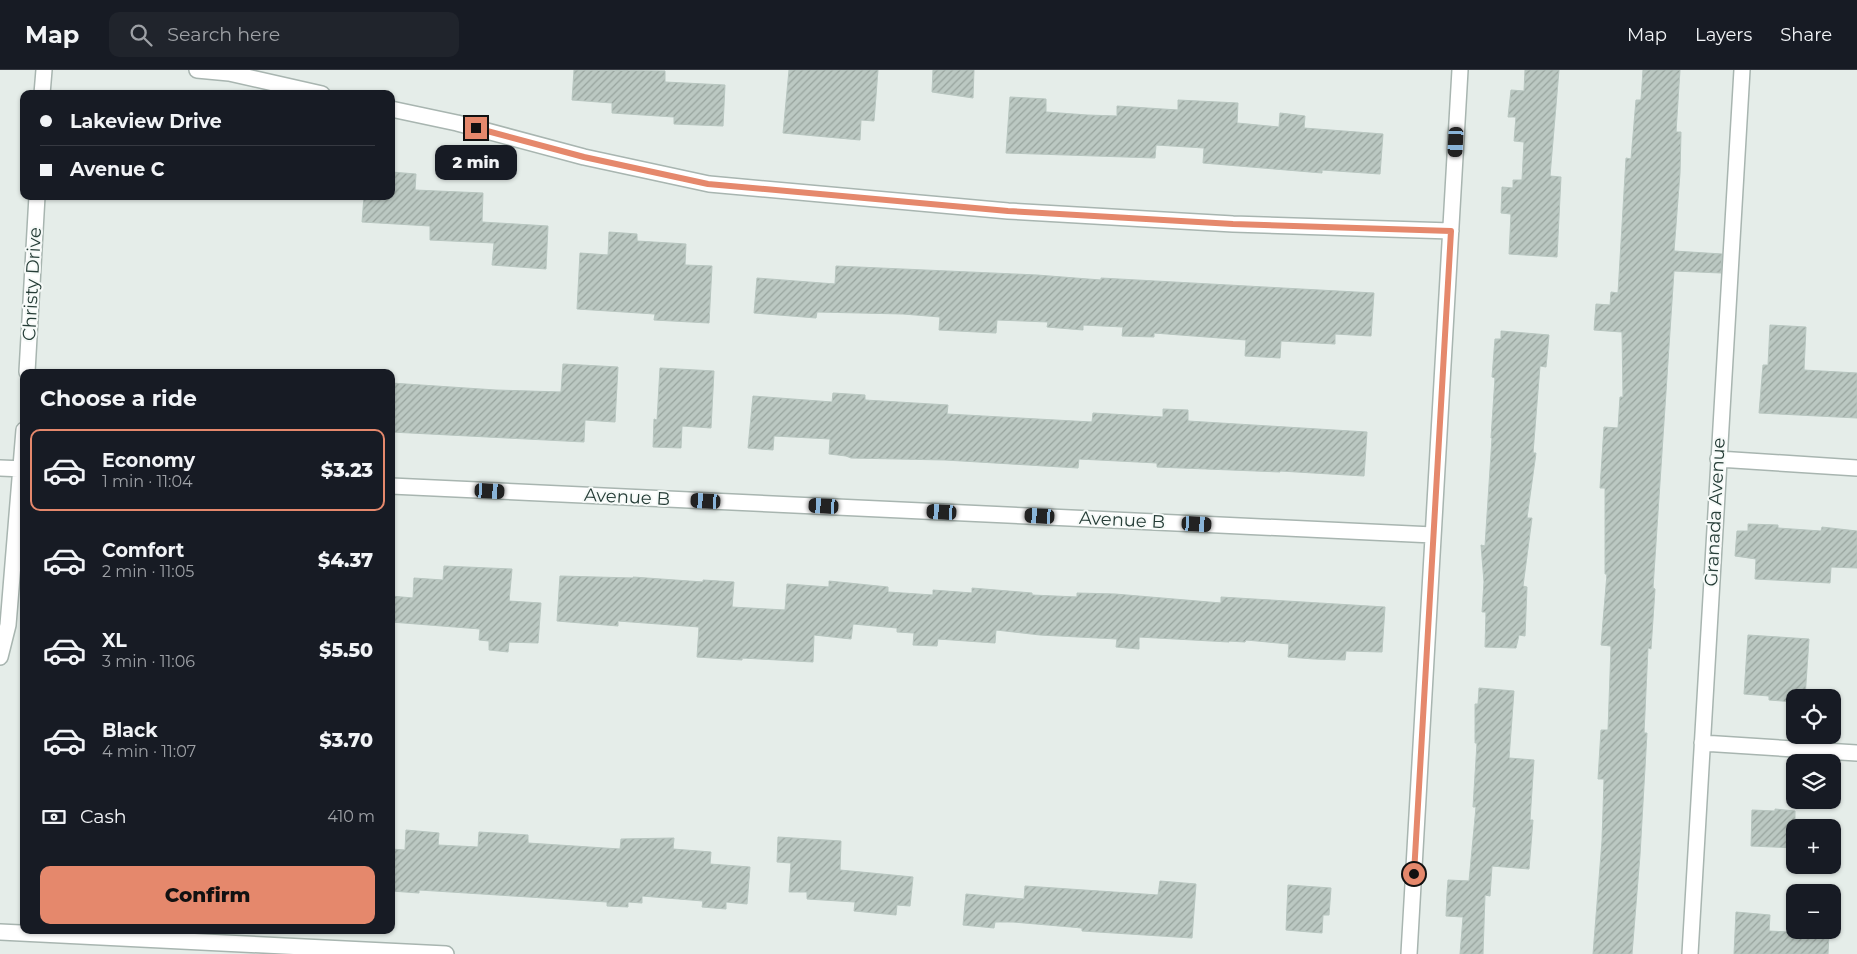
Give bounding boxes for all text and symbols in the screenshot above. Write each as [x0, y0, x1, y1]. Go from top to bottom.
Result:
search box [109, 12, 459, 57]
text: Map [25, 20, 79, 49]
icon: search [127, 21, 155, 49]
text: Search here [167, 23, 280, 46]
text: Map [1627, 24, 1667, 46]
text: Layers [1695, 24, 1752, 46]
text: Share [1780, 24, 1832, 46]
text: Lakeview Drive [70, 110, 222, 133]
route end [465, 117, 487, 139]
car [1447, 127, 1464, 157]
callout: 2 min [435, 146, 517, 180]
text: 2 min [452, 153, 500, 172]
text: Avenue C [70, 158, 164, 181]
street label: Christy Drive [18, 226, 46, 341]
text: Choose a ride [40, 385, 197, 412]
street label: Granada Avenue [1700, 437, 1730, 587]
icon: car [42, 448, 87, 493]
text: Economy [102, 449, 195, 472]
text: $3.23 [321, 459, 373, 482]
text: 1 min · 11:04 [102, 472, 193, 491]
car [474, 483, 505, 499]
street label: Avenue B [583, 484, 671, 510]
car [690, 493, 721, 509]
car [808, 498, 839, 514]
car [926, 504, 957, 520]
street label: Avenue B [1078, 507, 1166, 533]
car [1024, 508, 1055, 524]
car [1181, 516, 1212, 532]
icon: car [42, 538, 87, 583]
text: Comfort [102, 539, 184, 562]
text: $4.37 [318, 549, 373, 572]
text: 2 min · 11:05 [102, 562, 194, 581]
icon: car [42, 628, 87, 673]
text: XL [102, 629, 127, 652]
text: $5.50 [319, 639, 373, 662]
text: 3 min · 11:06 [102, 652, 195, 671]
map controls [1786, 689, 1841, 939]
button: locate [1786, 689, 1841, 744]
icon: car [42, 718, 87, 763]
text: Black [102, 719, 158, 742]
text: $3.70 [320, 729, 373, 752]
text: 4 min · 11:07 [102, 742, 196, 761]
button: layers [1786, 754, 1841, 809]
icon: cash [40, 803, 68, 831]
text: Cash [80, 805, 127, 828]
text: 410 m [327, 807, 375, 826]
button: + [1786, 819, 1841, 874]
route start [1403, 863, 1425, 885]
button: Confirm [40, 866, 375, 924]
button: − [1786, 884, 1841, 939]

